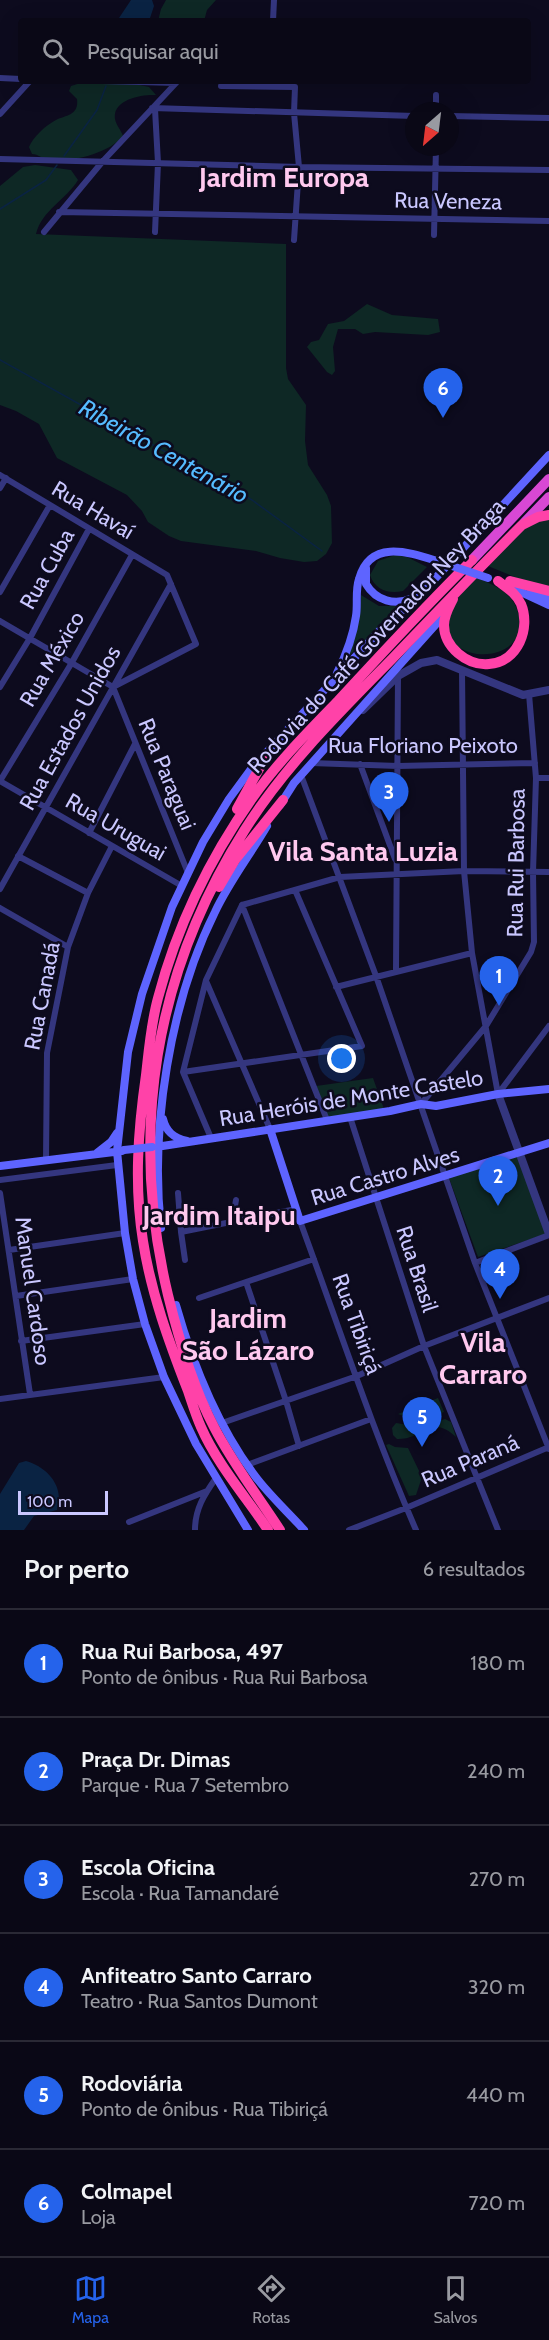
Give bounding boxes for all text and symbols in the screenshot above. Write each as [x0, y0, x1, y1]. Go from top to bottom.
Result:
search box [18, 18, 531, 84]
icon: search [39, 35, 72, 68]
text: Pesquisar aqui [87, 38, 219, 65]
north arrow [405, 102, 459, 156]
district label: Jardim Europa [198, 160, 369, 194]
street label: Rua Veneza [394, 187, 503, 215]
pin: 6 [424, 368, 462, 418]
water label: Ribeirão Centenário [74, 392, 254, 510]
street label: Rua Havaí [47, 475, 139, 545]
street label: Rodovia do Café Governador Ney Braga [242, 493, 511, 779]
street label: Rua Cuba [14, 524, 80, 614]
street label: Rua México [14, 606, 90, 712]
street label: Rua Estados Unidos [14, 641, 126, 815]
street label: Rua Paraguai [132, 714, 202, 834]
street label: Rua Floriano Peixoto [328, 732, 518, 759]
pin: 3 [370, 772, 408, 822]
street label: Rua Uruguai [61, 787, 171, 867]
street label: Rua Rui Barbosa [501, 788, 531, 938]
district label: Vila Santa Luzia [268, 834, 458, 868]
street label: Rua Canadá [18, 939, 66, 1052]
pin: 1 [480, 956, 518, 1006]
your location [327, 1044, 356, 1073]
street label: Rua Heróis de Monte Castelo [217, 1064, 485, 1132]
street label: Rua Castro Alves [307, 1141, 463, 1211]
pin: 2 [478, 1156, 518, 1206]
district label: Jardim Itaipu [141, 1198, 296, 1232]
street label: Manuel Cardoso [9, 1215, 57, 1367]
street label: Rua Brasil [390, 1222, 444, 1316]
pin: 4 [480, 1250, 520, 1299]
street label: Rua Tibiriçá [326, 1270, 388, 1378]
district label: Jardim São Lázaro [182, 1301, 314, 1367]
district label: Vila Carraro [439, 1325, 527, 1391]
pin: 5 [402, 1398, 442, 1447]
street label: Rua Paraná [417, 1428, 523, 1494]
scale bar [18, 1488, 108, 1516]
text: 100 m [27, 1492, 72, 1511]
text: Por perto [24, 1553, 129, 1585]
text: 6 resultados [423, 1557, 525, 1581]
text: Rua Rui Barbosa, 497 [81, 1638, 283, 1665]
text: 1 [40, 1651, 47, 1675]
text: 180 m [470, 1651, 525, 1675]
text: Ponto de ônibus · Rua Rui Barbosa [81, 1665, 368, 1689]
text: Praça Dr. Dimas [81, 1746, 230, 1773]
text: 2 [38, 1759, 49, 1783]
text: 240 m [467, 1759, 525, 1783]
text: Parque · Rua 7 Setembro [81, 1773, 289, 1797]
text: Escola Oficina [81, 1854, 215, 1881]
text: 3 [38, 1867, 49, 1891]
text: 270 m [469, 1867, 525, 1891]
text: Escola · Rua Tamandaré [81, 1881, 279, 1905]
text: Anfiteatro Santo Carraro [81, 1962, 312, 1989]
text: 4 [37, 1975, 50, 1999]
text: 320 m [468, 1975, 525, 1999]
text: Teatro · Rua Santos Dumont [81, 1989, 318, 2013]
text: Rodoviária [81, 2070, 182, 2097]
text: 5 [38, 2083, 49, 2107]
text: 440 m [466, 2083, 525, 2107]
text: Ponto de ônibus · Rua Tibiriçá [81, 2097, 328, 2121]
text: Colmapel [81, 2178, 172, 2205]
text: 6 [38, 2191, 49, 2215]
text: 720 m [468, 2191, 525, 2215]
text: Loja [81, 2205, 116, 2229]
tab: Mapa [72, 2272, 109, 2327]
tab: Rotas [252, 2272, 290, 2327]
tab: Salvos [433, 2272, 477, 2327]

